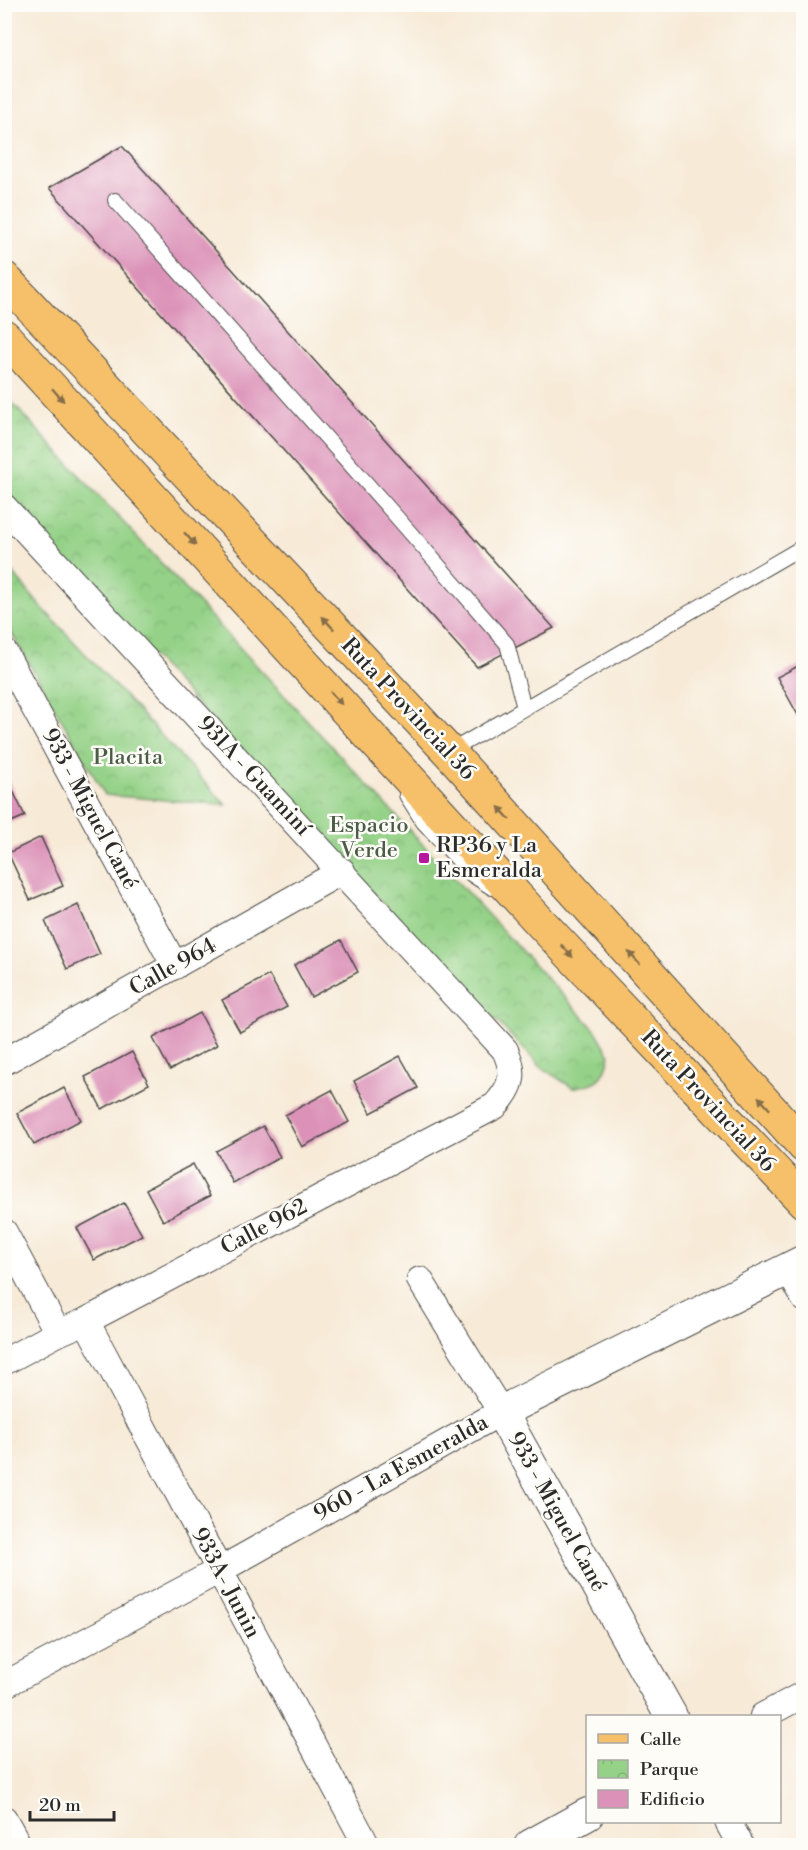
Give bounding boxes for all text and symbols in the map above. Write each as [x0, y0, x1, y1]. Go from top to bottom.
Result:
one-way arrow [51, 387, 64, 402]
one-way arrow [183, 531, 196, 546]
one-way arrow [321, 616, 335, 631]
street label: Ruta Provincial 36 [335, 632, 481, 786]
one-way arrow [328, 691, 342, 705]
street label: 931A - Guaminí [192, 710, 317, 842]
street label: 933 - Miguel Cané [36, 724, 144, 894]
park label: Placita [93, 744, 164, 771]
one-way arrow [498, 806, 511, 821]
park label: Espacio Verde [329, 812, 409, 864]
place label: RP36 y La Esmeralda [436, 832, 543, 884]
marker: RP36 y La Esmeralda [417, 851, 431, 865]
street label: Calle 964 [125, 932, 221, 1002]
one-way arrow [559, 943, 573, 957]
one-way arrow [628, 951, 641, 966]
street label: Ruta Provincial 36 [635, 1024, 781, 1178]
one-way arrow [757, 1095, 771, 1110]
street label: Calle 962 [216, 1193, 312, 1261]
street label: 960 - La Esmeralda [309, 1408, 494, 1527]
street label: 933 - Miguel Cané [502, 1427, 612, 1597]
street label: 933A- Junin [186, 1523, 266, 1643]
legend [586, 1715, 781, 1823]
text: Calle [640, 1728, 681, 1751]
text: Parque [640, 1758, 699, 1781]
scale bar [30, 1784, 114, 1822]
text: Edificio [640, 1788, 705, 1811]
text: 20 m [39, 1794, 81, 1817]

